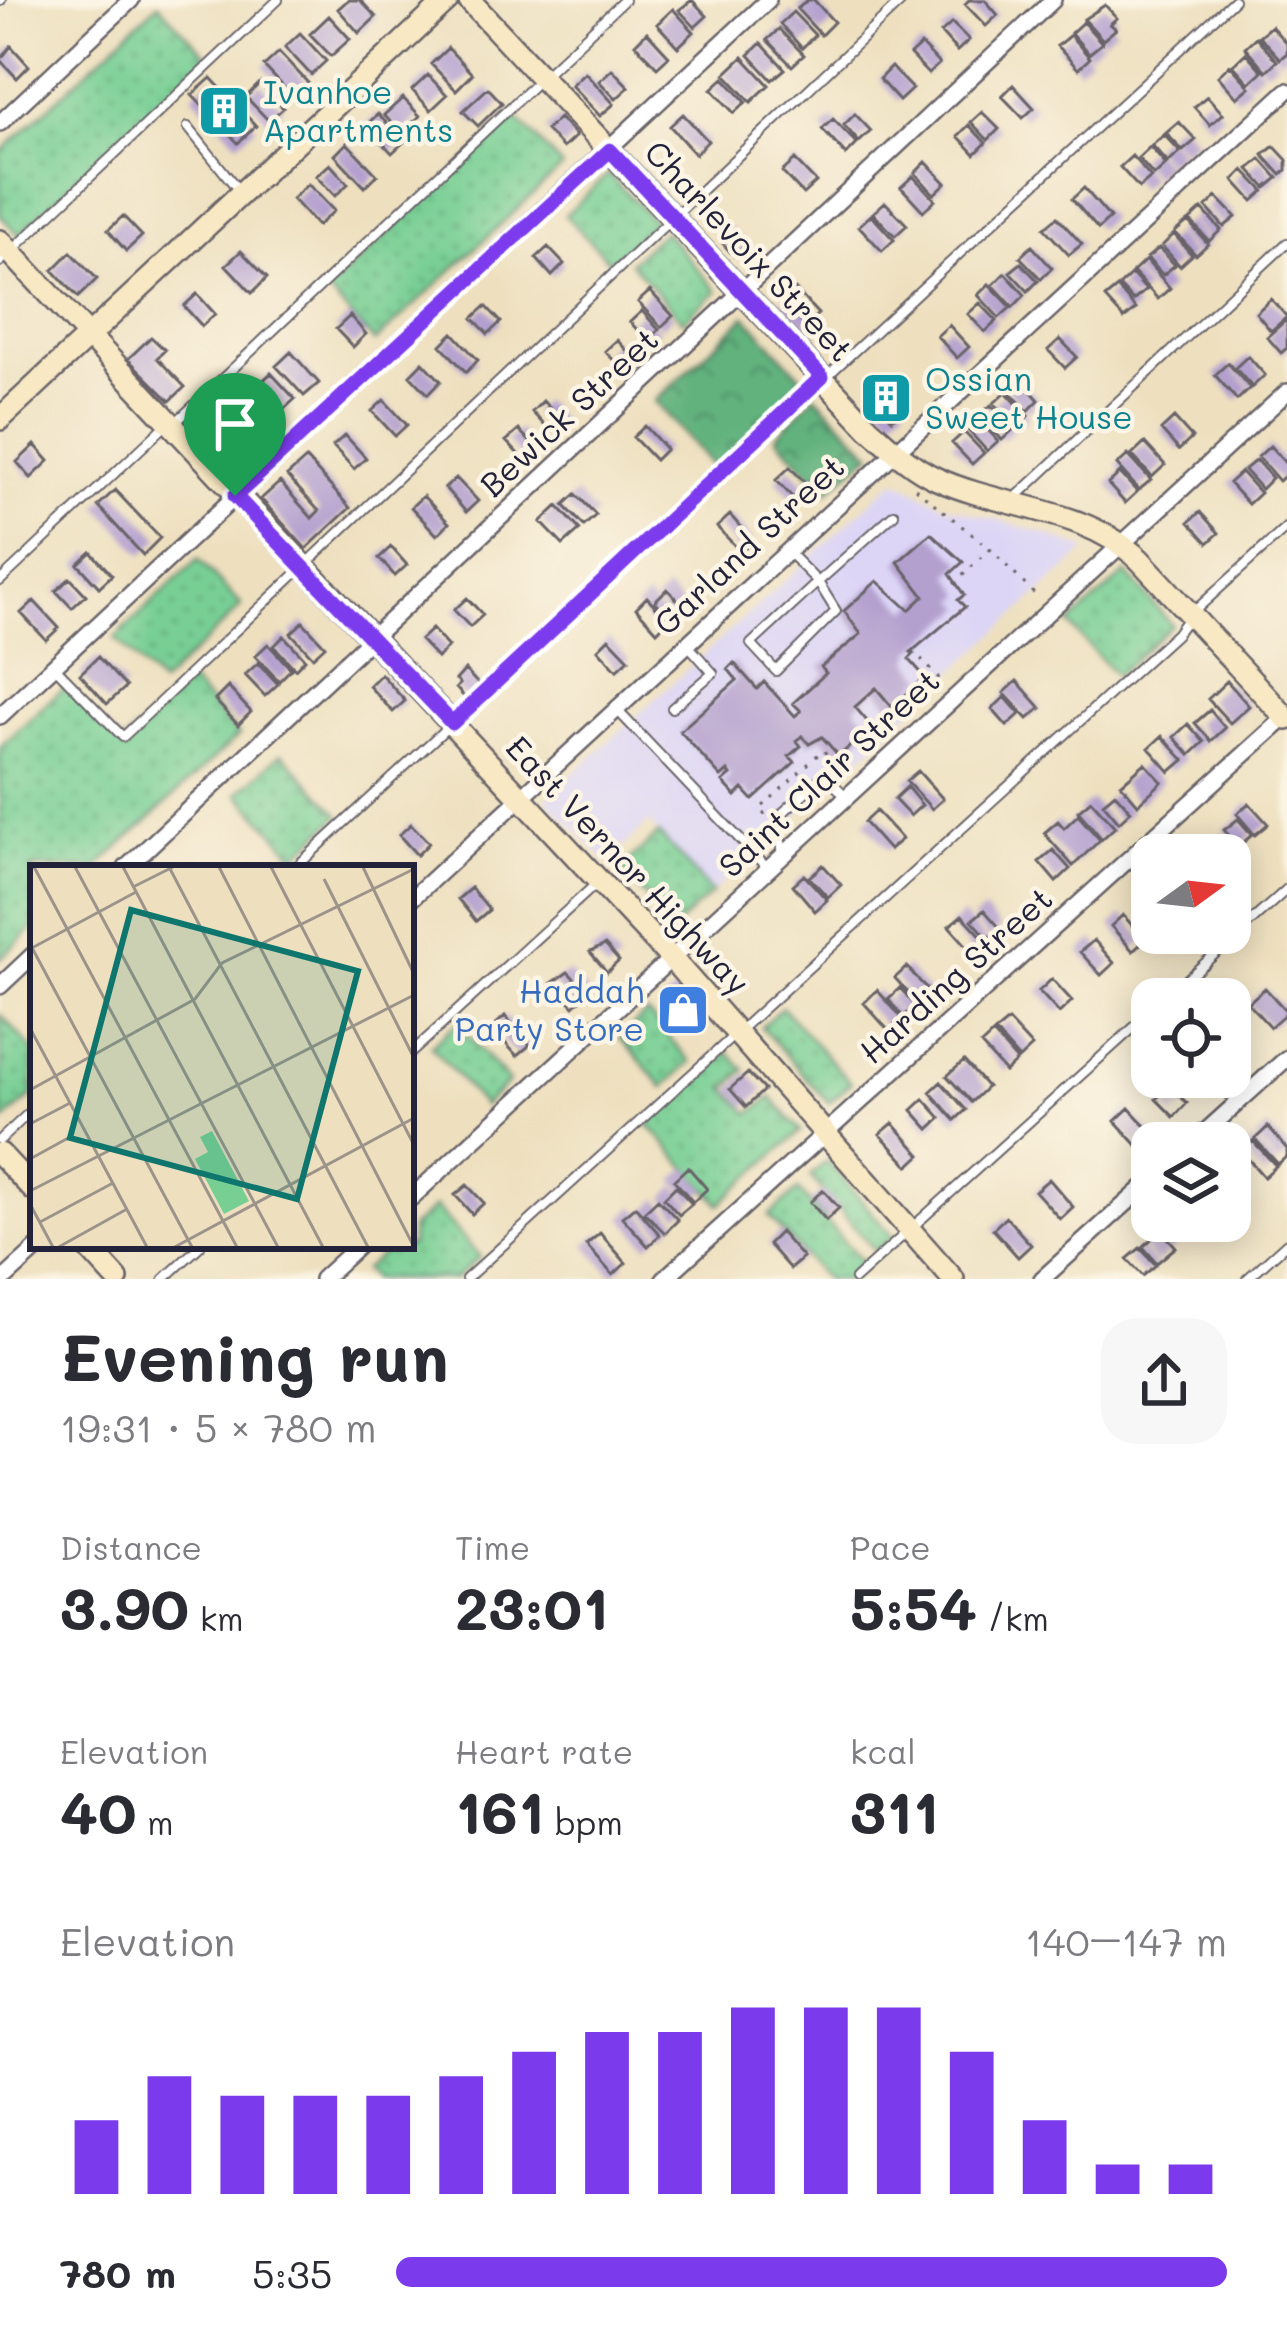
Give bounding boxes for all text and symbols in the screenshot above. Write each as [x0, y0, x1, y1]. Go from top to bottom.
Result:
place label: Ivanhoe Apartments [263, 69, 453, 150]
building icon: Ivanhoe Apartments [196, 83, 252, 139]
street label: Charlevoix Street [636, 130, 864, 370]
street label: Bewick Street [470, 317, 666, 505]
place label: Ossian Sweet House [925, 356, 1133, 437]
building icon: Ossian Sweet House [858, 370, 914, 426]
pin [184, 373, 286, 496]
icon: arrive [202, 391, 268, 457]
street label: Garland Street [644, 445, 852, 643]
street label: Saint Clair Street [708, 658, 948, 886]
street label: East Vernor Highway [497, 726, 760, 1003]
north arrow [1131, 834, 1251, 954]
map controls [1131, 834, 1251, 1242]
inset map [30, 865, 414, 1249]
street label: Harding Street [850, 876, 1060, 1072]
place label: Haddah Party Store [455, 968, 644, 1050]
button: locate [1131, 978, 1251, 1098]
shop icon: Haddah Party Store [655, 982, 711, 1038]
button: layers [1131, 1122, 1251, 1242]
text: Evening run [60, 1313, 449, 1399]
button: share [1101, 1318, 1227, 1444]
text: 19:31 · 5 × 780 m [60, 1401, 377, 1452]
text: Distance [60, 1525, 202, 1568]
text: Time [455, 1525, 530, 1568]
text: Pace [850, 1525, 931, 1568]
text: 3.90 [60, 1568, 189, 1646]
text: 23:01 [455, 1568, 609, 1646]
text: 5:54 [850, 1568, 977, 1646]
text: km [189, 1596, 244, 1639]
text: /km [977, 1596, 1049, 1639]
text: Elevation [60, 1729, 208, 1772]
text: Heart rate [455, 1729, 633, 1772]
text: kcal [850, 1729, 916, 1772]
text: 40 [60, 1772, 137, 1850]
text: 161 [455, 1772, 544, 1850]
text: 311 [850, 1772, 939, 1850]
text: m [137, 1800, 174, 1843]
text: bpm [544, 1800, 623, 1843]
text: Elevation [60, 1915, 235, 1966]
text: 140–147 m [1025, 1915, 1227, 1966]
text: 780 m [60, 2247, 176, 2298]
text: 5:35 [252, 2247, 332, 2298]

